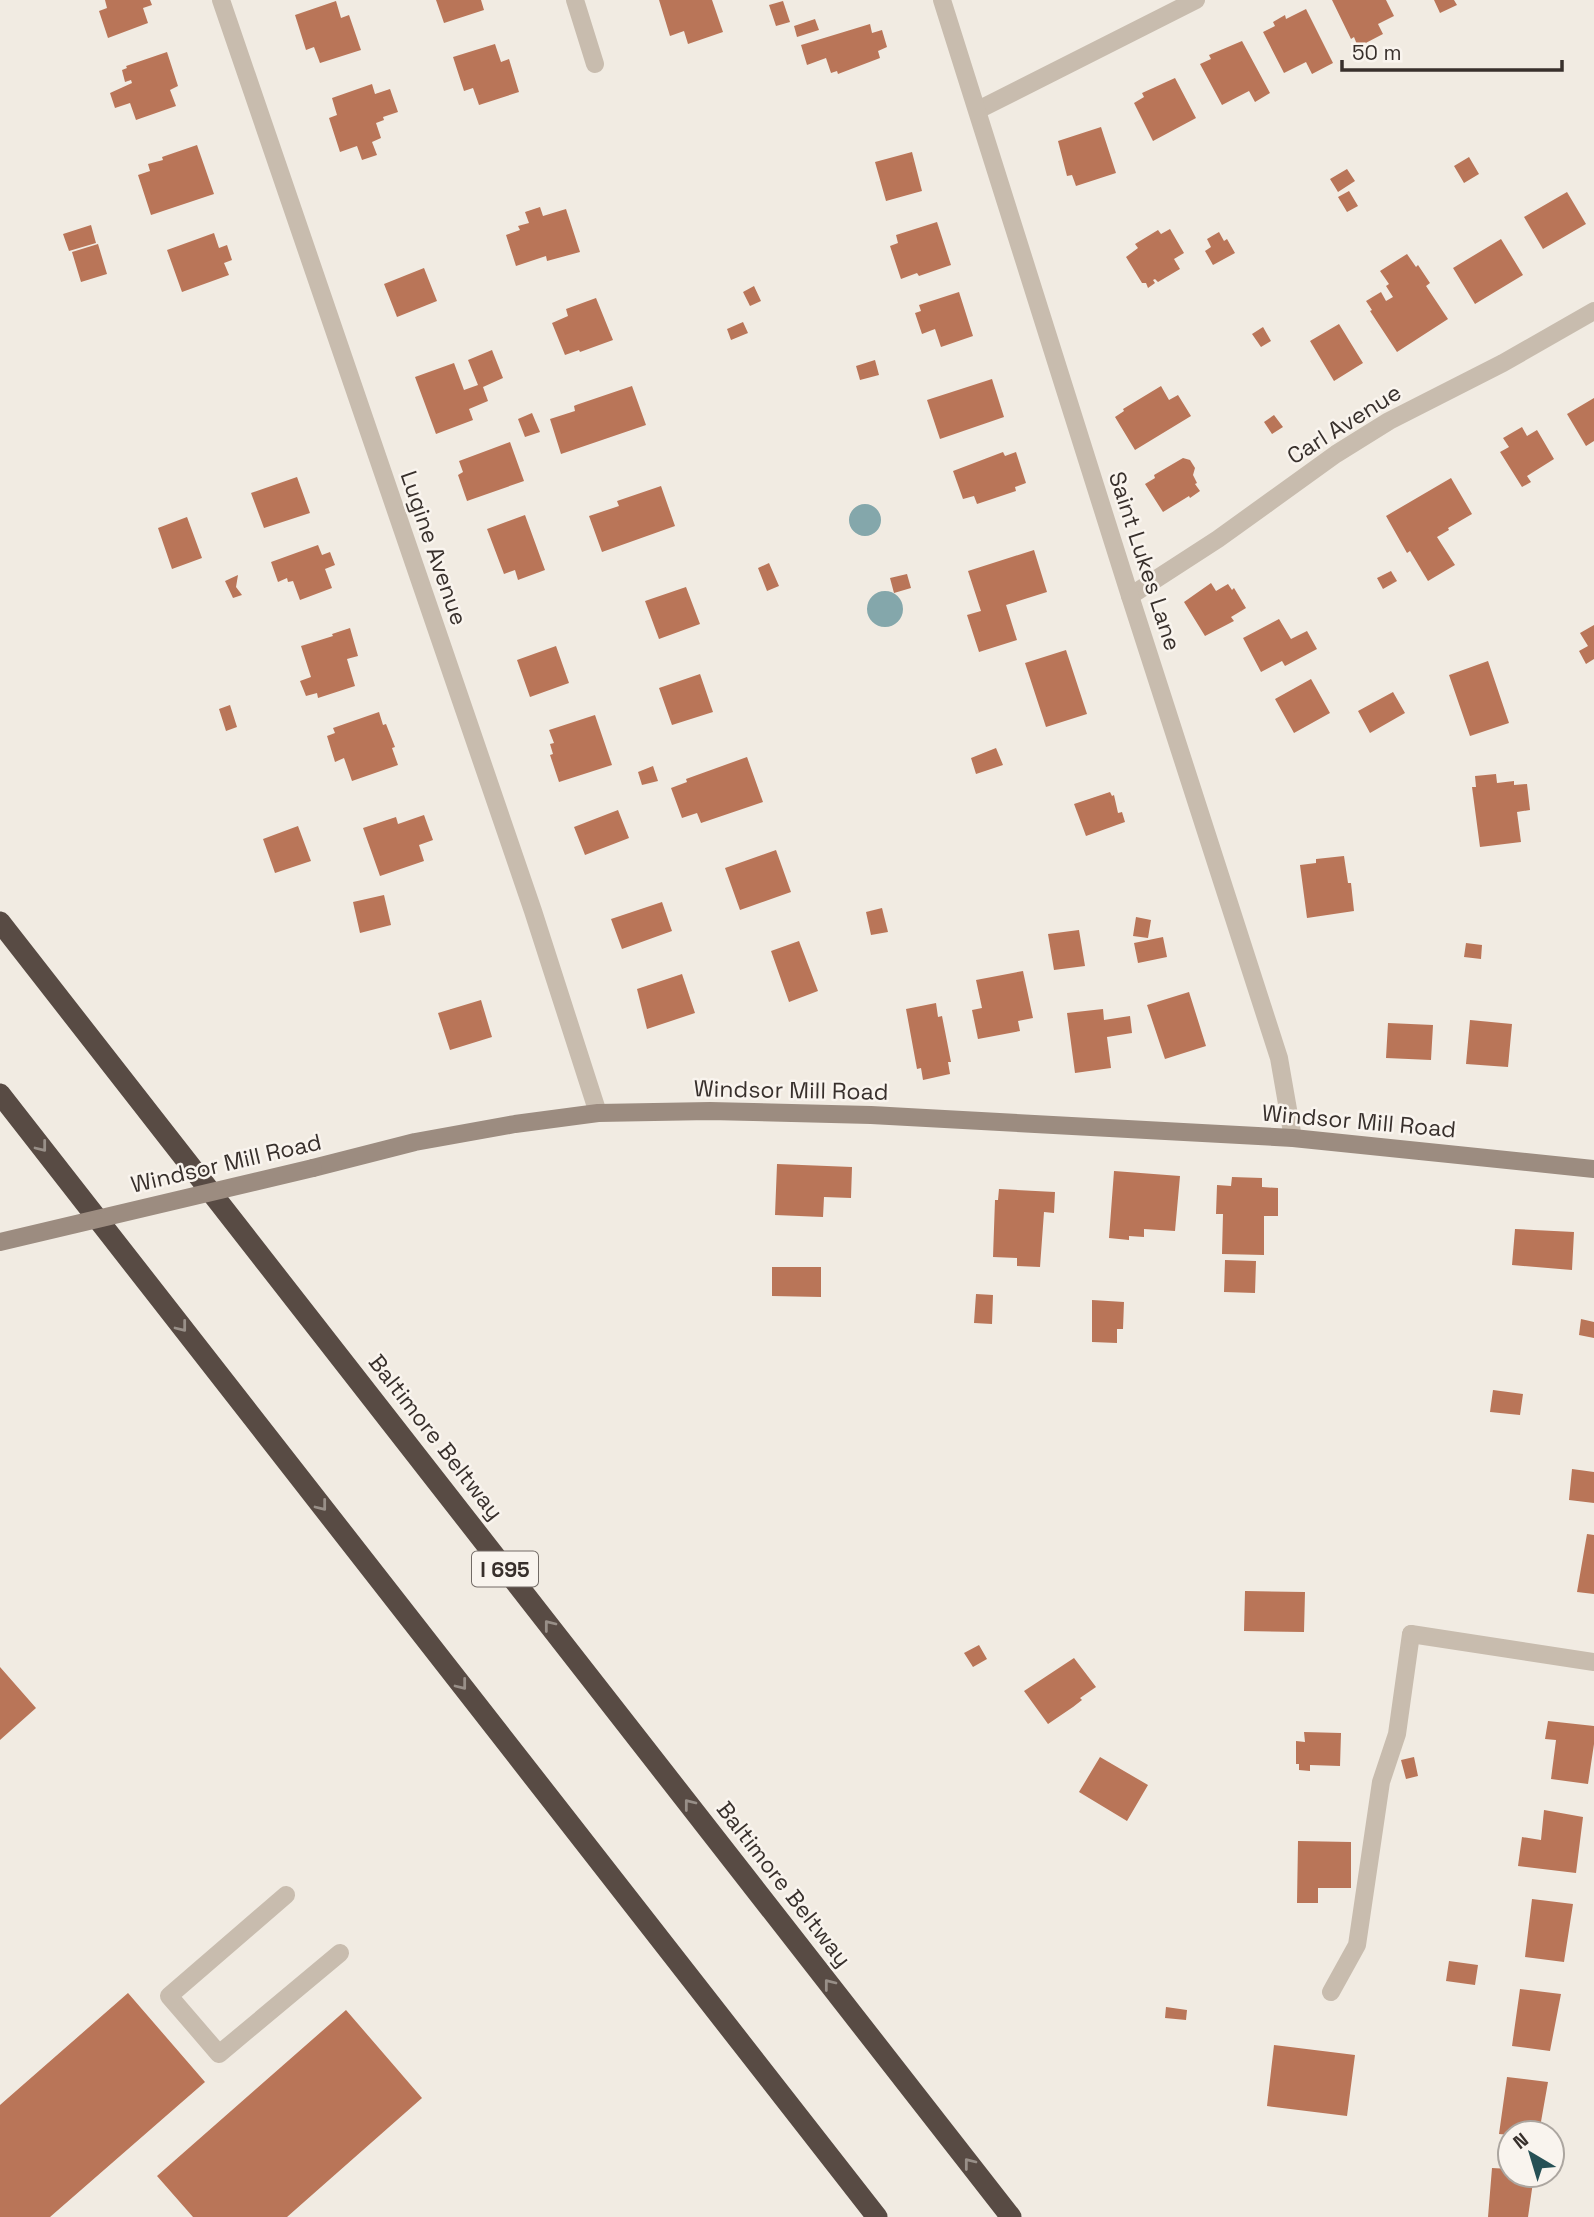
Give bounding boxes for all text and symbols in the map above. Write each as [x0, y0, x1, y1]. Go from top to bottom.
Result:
scale bar [1342, 28, 1562, 72]
text: 50 m [1352, 39, 1402, 66]
street label: Carl Avenue [1281, 377, 1407, 471]
street label: Lugine Avenue [394, 467, 474, 629]
street label: Saint Lukes Lane [1102, 468, 1188, 654]
street label: Windsor Mill Road [693, 1073, 889, 1107]
street label: Windsor Mill Road [1261, 1098, 1457, 1144]
street label: Windsor Mill Road [128, 1126, 324, 1200]
one-way arrow [34, 1139, 46, 1152]
one-way arrow [173, 1319, 186, 1331]
street label: Baltimore Beltway [362, 1348, 510, 1526]
one-way arrow [313, 1498, 326, 1511]
road number: I 695 [472, 1552, 538, 1586]
one-way arrow [544, 1620, 557, 1633]
one-way arrow [453, 1678, 466, 1690]
street label: Baltimore Beltway [710, 1795, 858, 1973]
one-way arrow [684, 1800, 697, 1812]
one-way arrow [824, 1979, 837, 1991]
north arrow [1496, 2119, 1566, 2189]
text: N [1508, 2127, 1534, 2155]
one-way arrow [964, 2159, 977, 2171]

